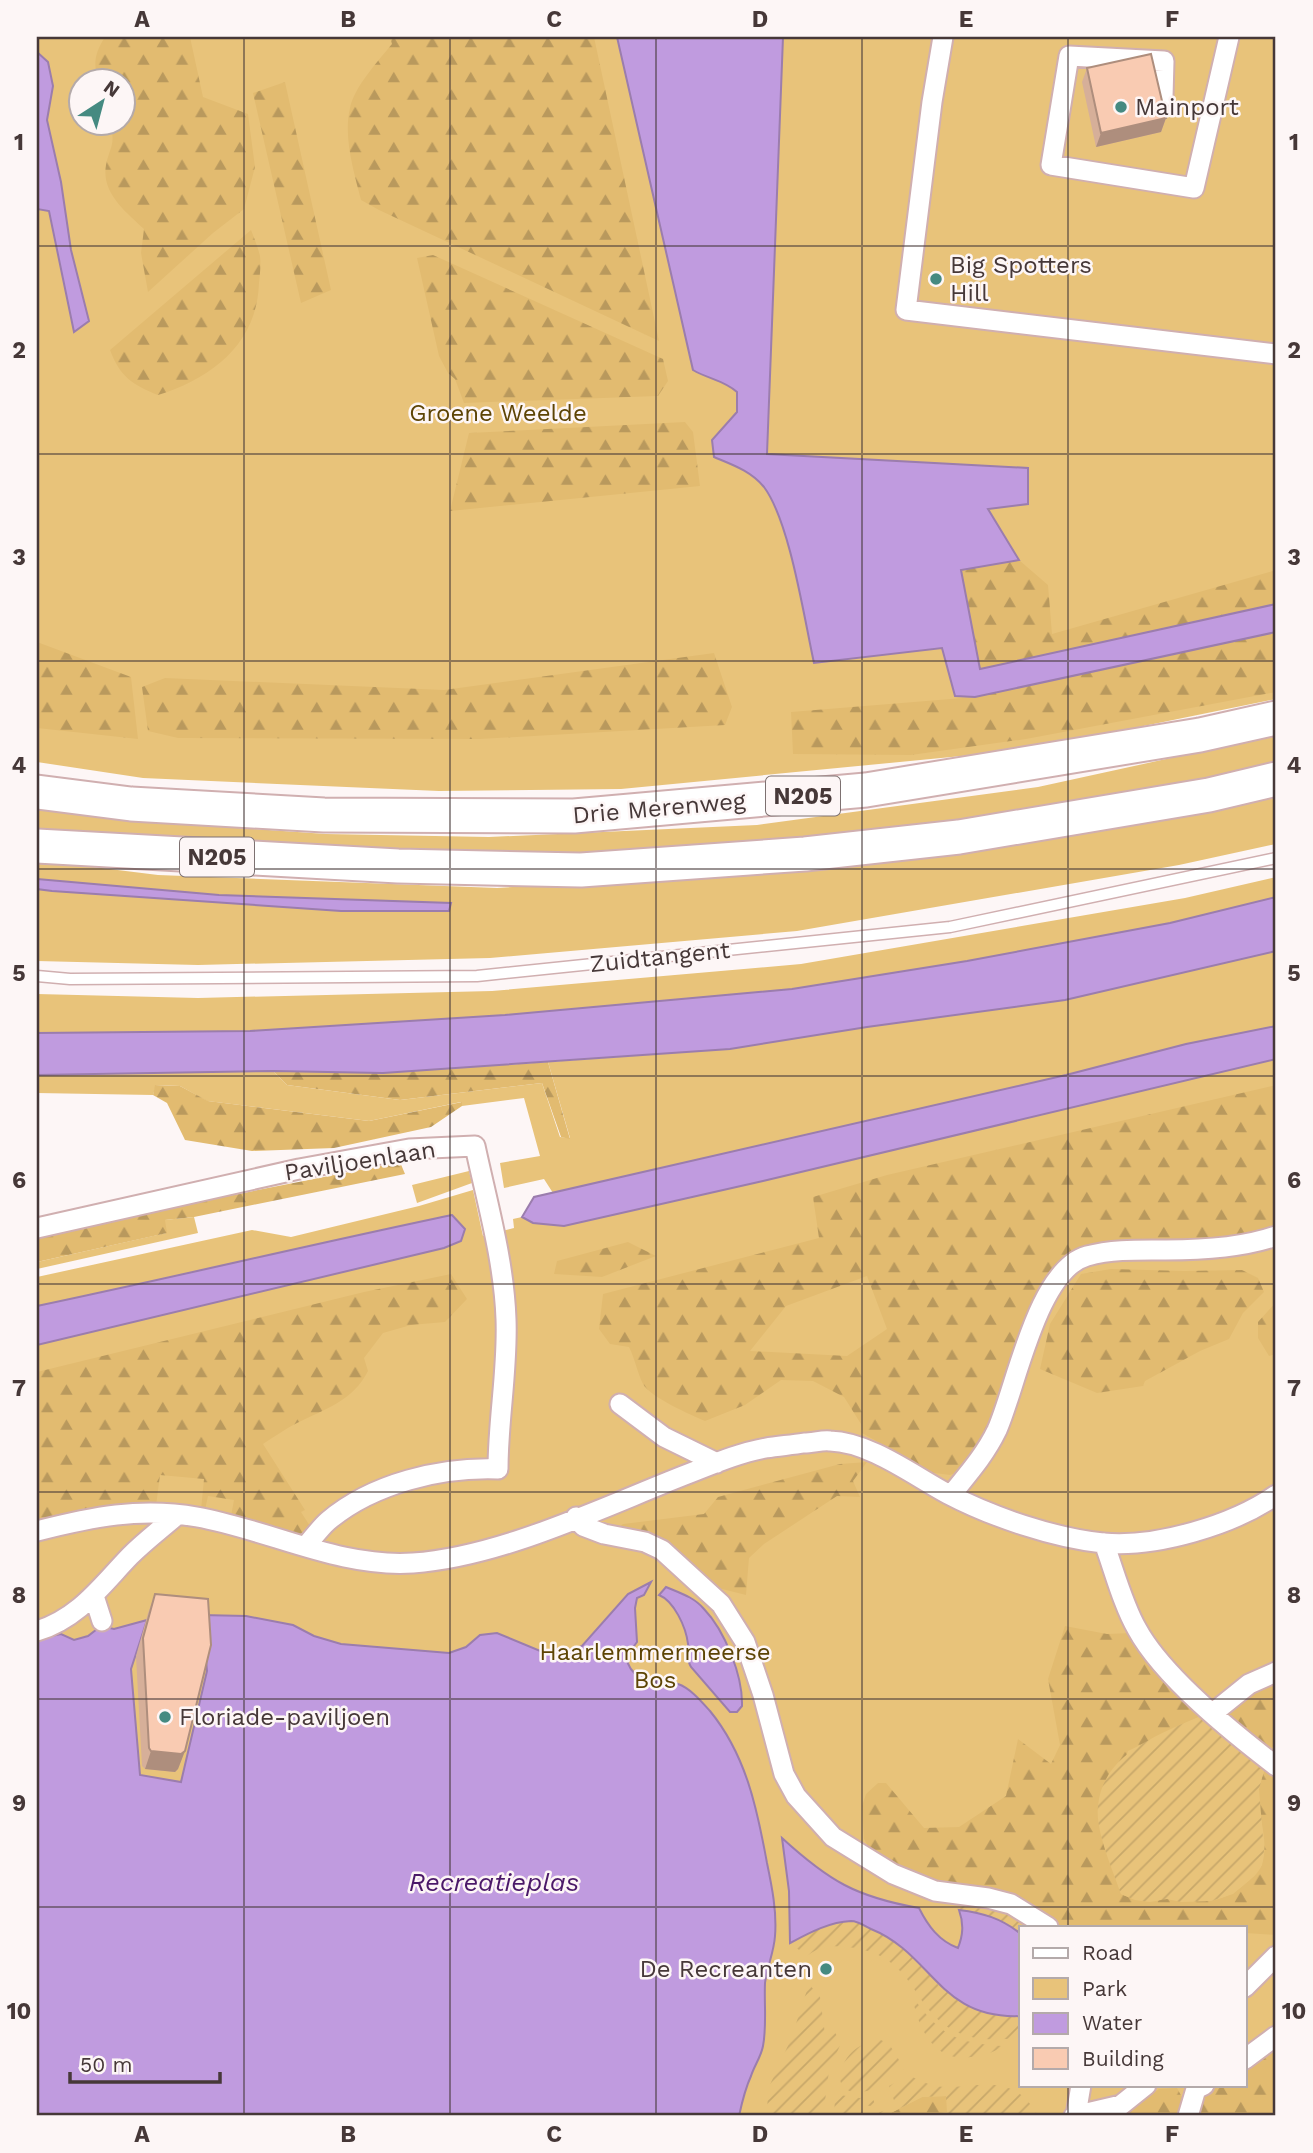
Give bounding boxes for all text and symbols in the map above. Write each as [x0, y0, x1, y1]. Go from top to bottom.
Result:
text: A [134, 6, 150, 33]
text: B [340, 6, 356, 33]
text: C [546, 6, 562, 33]
text: D [752, 6, 768, 33]
text: E [959, 6, 973, 33]
text: F [1165, 6, 1179, 33]
north arrow [66, 66, 136, 136]
text: N [99, 75, 124, 102]
place label: Mainport [1135, 93, 1239, 121]
marker: Mainport [1113, 99, 1129, 115]
text: 1 [14, 129, 24, 156]
text: 1 [1289, 129, 1299, 156]
place label: Big Spotters Hill [950, 251, 1092, 307]
marker: Big Spotters Hill [928, 271, 944, 287]
text: 2 [12, 337, 26, 364]
text: 2 [1287, 337, 1301, 364]
park label: Groene Weelde [409, 399, 587, 427]
text: 3 [12, 544, 26, 571]
text: 3 [1287, 544, 1301, 571]
text: 4 [12, 752, 27, 779]
text: 4 [1287, 752, 1302, 779]
road number: N205 [766, 776, 840, 816]
street label: Drie Merenweg [571, 786, 747, 830]
road number: N205 [180, 838, 254, 876]
street label: Zuidtangent [589, 936, 731, 978]
text: 5 [12, 960, 26, 987]
text: 5 [1287, 960, 1301, 987]
street label: Paviljoenlaan [282, 1135, 438, 1187]
text: 6 [12, 1167, 26, 1194]
text: 6 [1287, 1167, 1301, 1194]
text: 7 [12, 1375, 26, 1402]
text: 7 [1287, 1375, 1301, 1402]
text: 8 [12, 1582, 26, 1609]
text: 8 [1287, 1582, 1301, 1609]
park label: Haarlemmermeerse Bos [539, 1638, 771, 1694]
place label: Floriade-paviljoen [179, 1703, 390, 1731]
marker: Floriade-paviljoen [157, 1709, 173, 1725]
text: 9 [12, 1790, 26, 1817]
text: 9 [1287, 1790, 1301, 1817]
water label: Recreatieplas [409, 1867, 579, 1897]
legend [1019, 1926, 1246, 2086]
text: Road [1082, 1940, 1133, 1965]
place label: De Recreanten [640, 1955, 812, 1983]
marker: De Recreanten [818, 1961, 834, 1977]
text: Park [1082, 1976, 1127, 2001]
text: 10 [7, 1998, 31, 2025]
text: 10 [1282, 1998, 1306, 2025]
text: Water [1082, 2010, 1143, 2035]
scale bar [70, 2041, 220, 2085]
text: Building [1082, 2046, 1164, 2071]
text: 50 m [80, 2052, 132, 2077]
text: A [134, 2121, 150, 2148]
text: B [340, 2121, 356, 2148]
text: C [546, 2121, 562, 2148]
text: D [752, 2121, 768, 2148]
text: E [959, 2121, 973, 2148]
text: F [1165, 2121, 1179, 2148]

